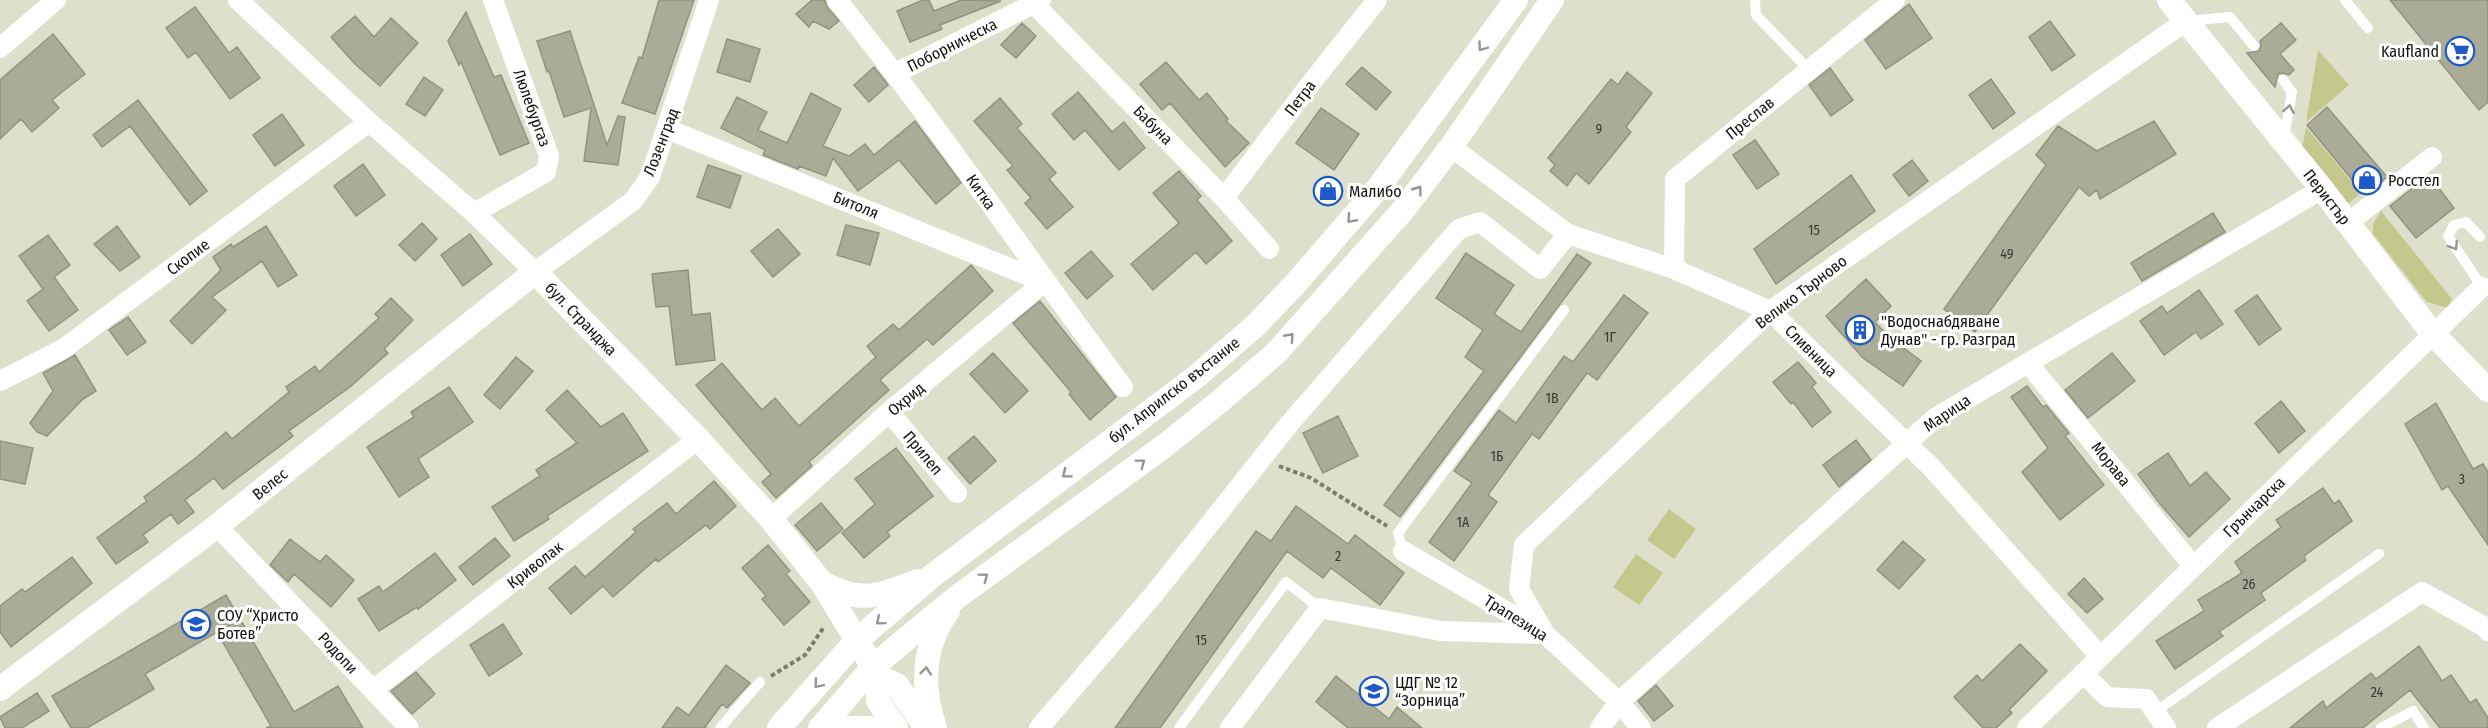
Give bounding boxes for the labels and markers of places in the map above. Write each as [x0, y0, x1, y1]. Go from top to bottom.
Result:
supermarket icon: Kaufland [2444, 35, 2476, 67]
place label: Kaufland [2381, 42, 2439, 61]
shop icon: Росстел [2351, 164, 2383, 196]
place label: Росстел [2388, 171, 2440, 190]
shop icon: Малибо [1312, 175, 1344, 207]
place label: Малибо [1349, 182, 1402, 201]
place label: "Водоснабдяване Дунав" - гр. Разград [1880, 312, 2015, 349]
building icon: "Водоснабдяване Дунав" - гр. Разград [1844, 314, 1876, 346]
place label: СОУ “Христо Ботев” [217, 606, 299, 643]
school or university icon: СОУ “Христо Ботев” [180, 608, 212, 640]
place label: ЦДГ № 12 “Зорница” [1395, 673, 1465, 710]
school or university icon: ЦДГ № 12 “Зорница” [1358, 675, 1390, 707]

